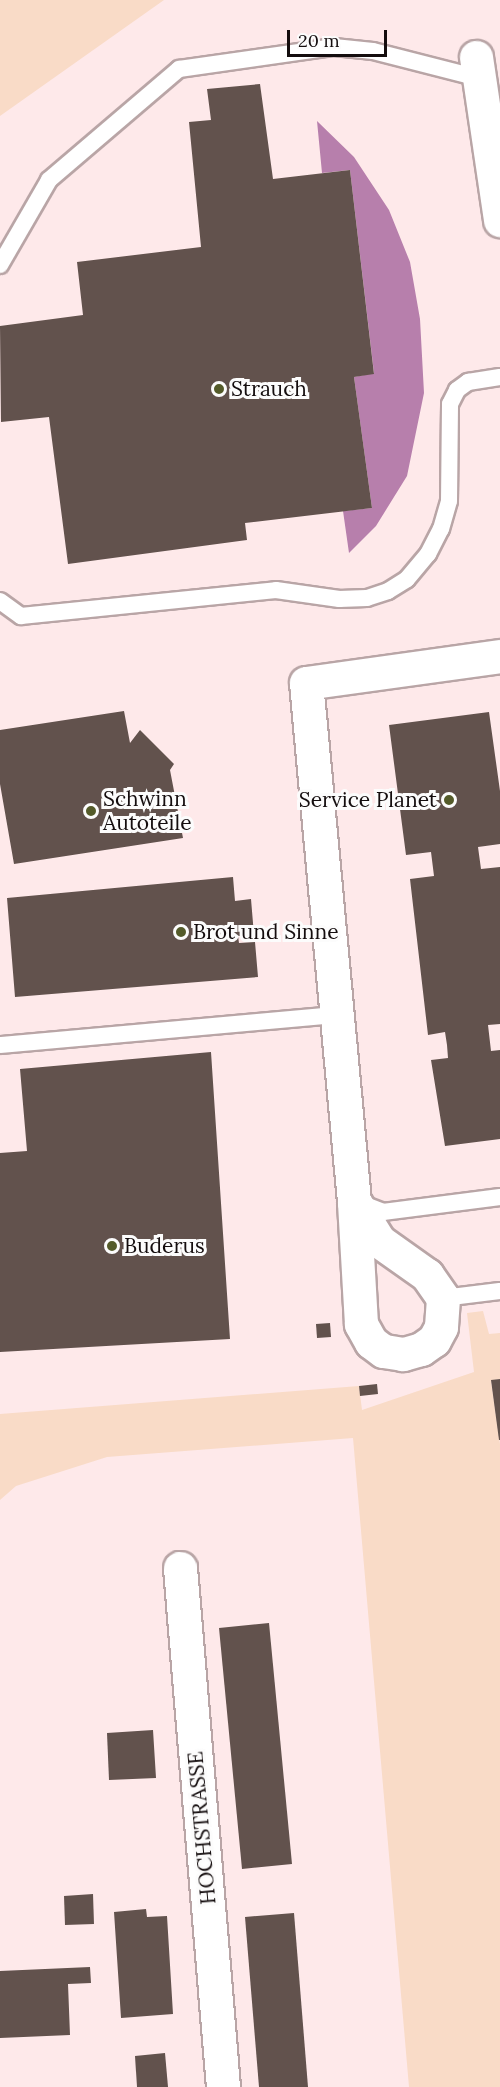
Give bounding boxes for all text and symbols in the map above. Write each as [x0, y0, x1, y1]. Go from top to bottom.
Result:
scale bar [290, 18, 390, 56]
text: 20 m [298, 29, 340, 52]
place label: Strauch [231, 376, 307, 402]
marker: Strauch [212, 382, 226, 396]
place label: Schwinn Autoteile [103, 786, 192, 836]
place label: Service Planet [299, 787, 437, 813]
marker: Service Planet [442, 793, 456, 807]
marker: Schwinn Autoteile [84, 804, 98, 818]
place label: Brot und Sinne [193, 919, 339, 945]
marker: Brot und Sinne [174, 925, 188, 939]
place label: Buderus [124, 1233, 205, 1259]
marker: Buderus [105, 1239, 119, 1253]
street label: HOCHSTRASSE [183, 1750, 221, 1906]

